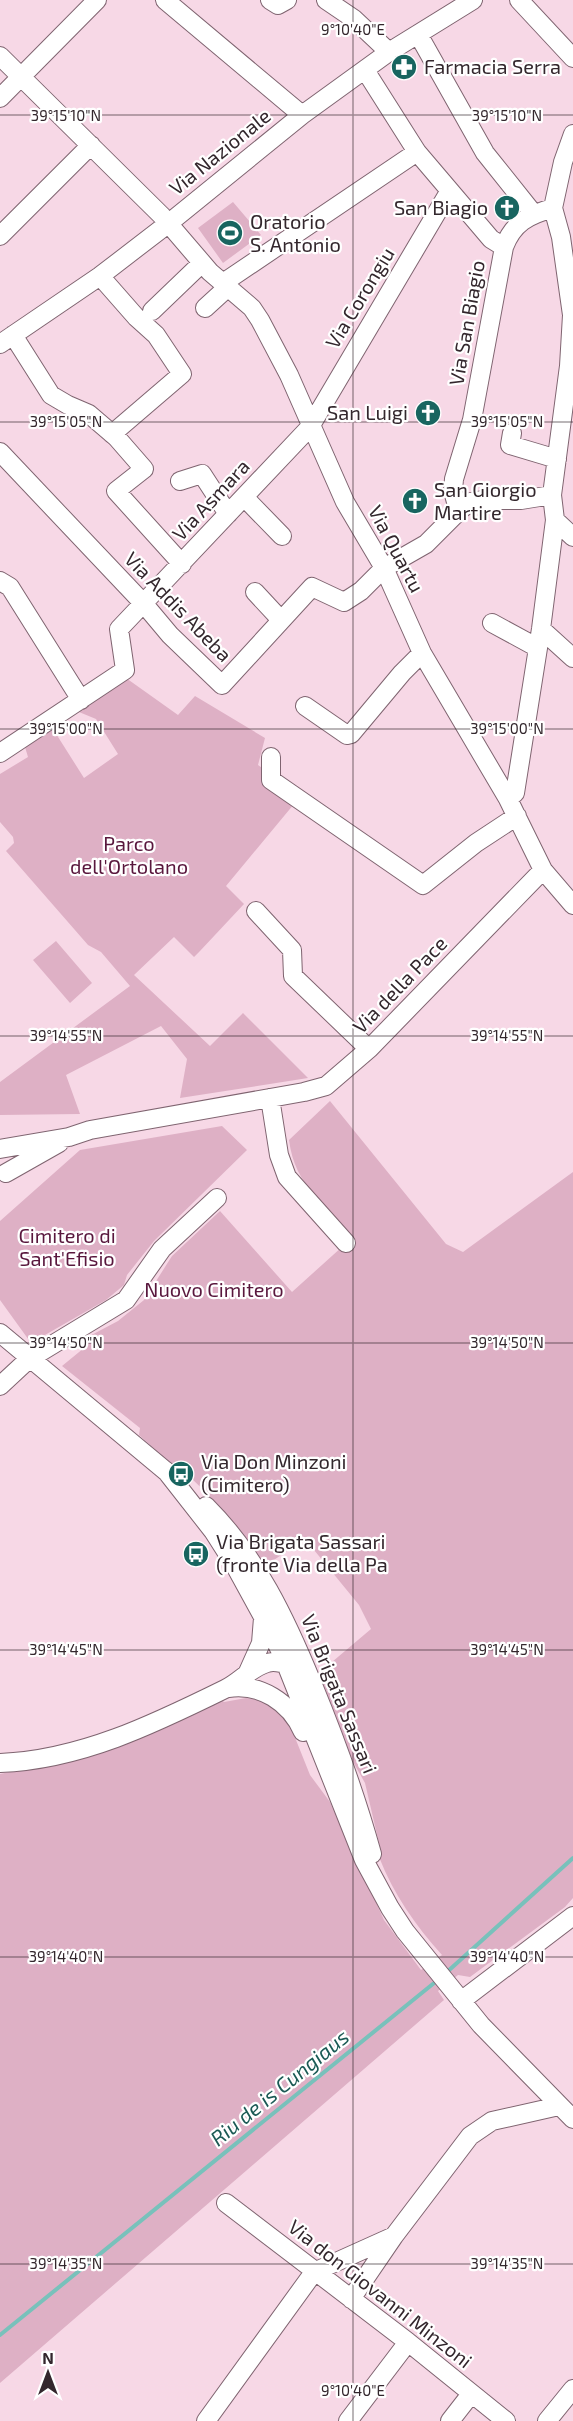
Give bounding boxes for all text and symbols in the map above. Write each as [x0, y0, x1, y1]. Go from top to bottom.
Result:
text: 9°10'40"E [321, 20, 385, 38]
pharmacy icon: Farmacia Serra [389, 52, 419, 82]
place label: Farmacia Serra [424, 54, 561, 78]
street label: Via Nazionale [164, 103, 275, 199]
text: 39°15'10"N [31, 106, 101, 124]
text: 39°15'10"N [472, 106, 542, 124]
church icon: San Biagio [492, 193, 522, 223]
place label: San Biagio [394, 195, 488, 219]
place label: Oratorio S. Antonio [250, 209, 341, 256]
sports icon: Oratorio S. Antonio [215, 218, 245, 248]
street label: Via Corongiu [320, 243, 399, 352]
street label: Via San Biagio [443, 258, 489, 387]
church icon: San Luigi [413, 398, 443, 428]
place label: San Luigi [327, 400, 408, 424]
text: 39°15'05"N [30, 412, 102, 430]
text: 39°15'05"N [471, 412, 543, 430]
street label: Via Asmara [167, 454, 254, 545]
place label: San Giorgio Martire [434, 477, 537, 524]
church icon: San Giorgio Martire [400, 486, 430, 516]
street label: Via Quartu [364, 501, 430, 596]
street label: Via Addis Abeba [120, 546, 237, 666]
text: 39°15'00"N [29, 719, 103, 737]
text: 39°15'00"N [470, 719, 544, 737]
park label: Parco dell'Ortolano [70, 831, 188, 878]
street label: Via della Pace [347, 931, 451, 1038]
text: 39°14'55"N [30, 1026, 102, 1044]
text: 39°14'55"N [471, 1026, 543, 1044]
park label: Cimitero di Sant'Efisio [18, 1223, 116, 1270]
park label: Nuovo Cimitero [144, 1277, 284, 1301]
text: 39°14'50"N [29, 1333, 103, 1351]
text: 39°14'50"N [470, 1333, 544, 1351]
place label: Via Don Minzoni (Cimitero) [201, 1449, 347, 1496]
bus stop icon: Via Don Minzoni (Cimitero) [166, 1459, 196, 1489]
place label: Via Brigata Sassari (fronte Via della Pa [216, 1529, 388, 1576]
bus stop icon: Via Brigata Sassari (fronte Via della Pa [181, 1539, 211, 1569]
street label: Via Brigata Sassari [297, 1611, 383, 1777]
text: 39°14'45"N [29, 1640, 103, 1658]
text: 39°14'45"N [470, 1640, 544, 1658]
text: 39°14'40"N [29, 1947, 103, 1965]
text: 39°14'40"N [470, 1947, 544, 1965]
water label: Riu de is Cungiaus [205, 2023, 353, 2150]
street label: Via don Giovanni Minzoni [284, 2214, 477, 2372]
text: 39°14'35"N [30, 2254, 102, 2272]
text: 39°14'35"N [471, 2254, 543, 2272]
north arrow [18, 2343, 78, 2403]
text: N [42, 2348, 54, 2367]
text: 9°10'40"E [321, 2381, 385, 2399]

